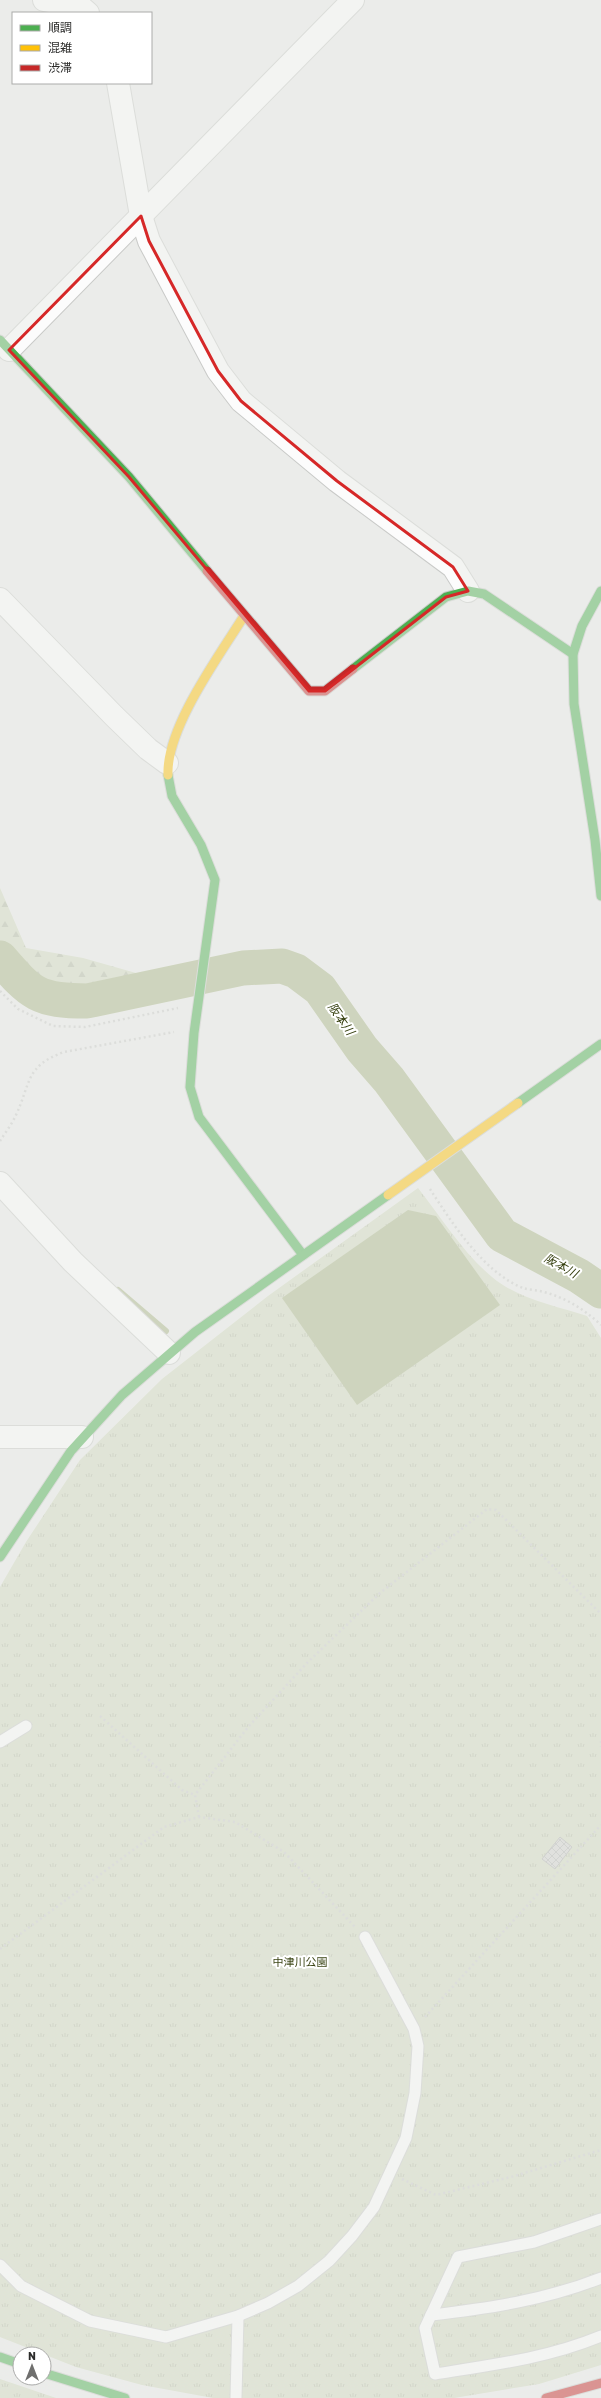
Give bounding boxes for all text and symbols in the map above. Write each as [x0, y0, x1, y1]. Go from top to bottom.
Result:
legend [12, 12, 152, 84]
text: 順調 [48, 21, 72, 35]
text: 混雑 [48, 41, 72, 55]
text: 渋滞 [48, 61, 72, 75]
water label: 阪本川 [325, 1000, 358, 1039]
water label: 阪本川 [542, 1251, 582, 1282]
park label: 中津川公園 [273, 1956, 328, 1969]
north arrow [12, 2346, 52, 2386]
text: N [28, 2350, 36, 2363]

